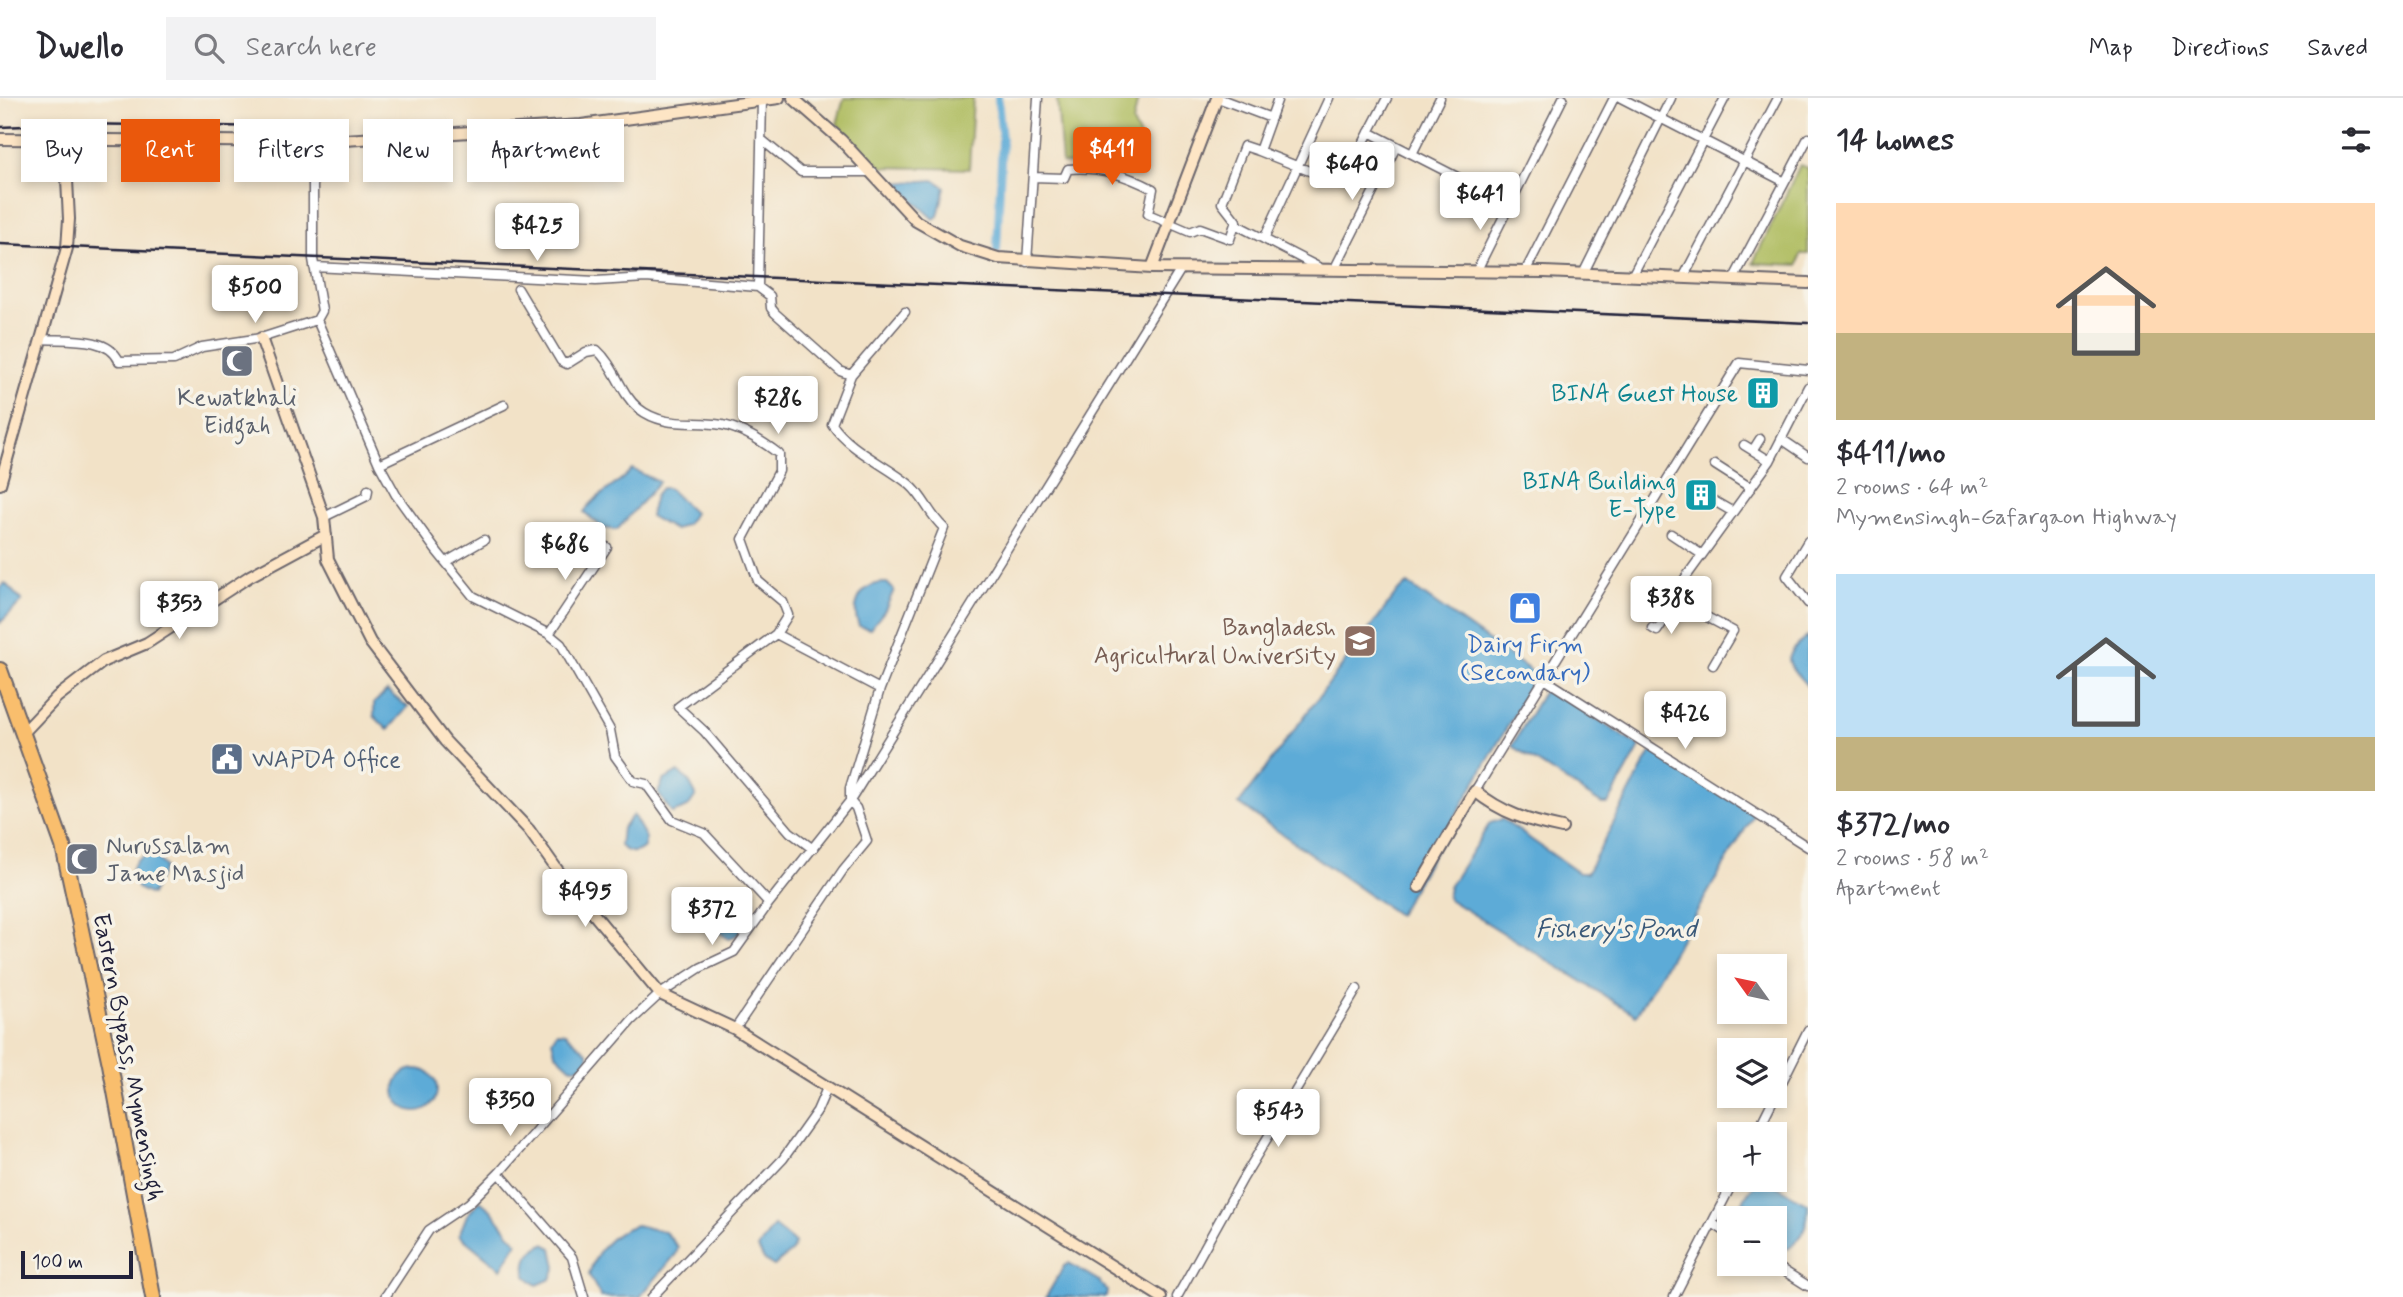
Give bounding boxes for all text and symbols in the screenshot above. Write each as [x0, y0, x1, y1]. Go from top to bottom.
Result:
search box [166, 17, 656, 80]
text: Dwello [35, 26, 124, 70]
icon: search [190, 29, 228, 67]
text: Search here [246, 31, 377, 65]
text: Map [2089, 33, 2133, 64]
text: Directions [2171, 33, 2269, 64]
text: Saved [2307, 33, 2368, 64]
chip: Buy [21, 119, 107, 182]
chip: Rent [121, 119, 220, 182]
chip: Filters [234, 119, 349, 182]
chip: New [363, 119, 453, 182]
chip: Apartment [467, 119, 624, 182]
text: 14 homes [1836, 121, 1954, 160]
icon: filters [2337, 121, 2375, 159]
pin: $411 [1071, 127, 1153, 187]
text: $411 [1089, 135, 1135, 165]
pin: $640 [1311, 142, 1393, 202]
text: $640 [1325, 150, 1379, 180]
pin: $641 [1439, 172, 1521, 232]
text: $641 [1456, 180, 1504, 210]
pin: $425 [496, 204, 578, 263]
text: $425 [511, 211, 563, 241]
icon: home [2043, 248, 2169, 374]
pin: $500 [214, 266, 296, 325]
text: $500 [228, 273, 282, 303]
mosque icon: Kewatkhali Eidgah [218, 342, 256, 380]
building icon: BINA Guest House [1744, 374, 1782, 412]
pin: $286 [737, 376, 819, 436]
place label: BINA Guest House [1551, 379, 1738, 410]
place label: Kewatkhali Eidgah [177, 383, 297, 445]
text: $286 [754, 384, 802, 414]
text: $411/mo [1836, 434, 1945, 473]
place label: BINA Building E-Type [1522, 467, 1676, 526]
text: 2 rooms · 64 m² [1836, 473, 1988, 503]
building icon: BINA Building E-Type [1682, 476, 1720, 514]
text: Mymensingh-Gafargaon Highway [1836, 503, 2177, 533]
pin: $686 [524, 522, 606, 582]
text: $686 [541, 530, 589, 560]
pin: $388 [1630, 576, 1712, 636]
pin: $353 [138, 582, 220, 641]
text: $388 [1647, 584, 1695, 614]
text: $353 [156, 589, 202, 619]
shop icon: Dairy Firm (Secondary) [1506, 589, 1544, 627]
place label: Bangladesh Agricultural University [1094, 613, 1336, 672]
icon: home [2043, 619, 2169, 745]
school or university icon: Bangladesh Agricultural University [1341, 622, 1379, 660]
place label: Dairy Firm (Secondary) [1460, 630, 1590, 689]
pin: $426 [1644, 692, 1726, 751]
text: $426 [1660, 699, 1710, 729]
public building icon: WAPDA Office [208, 740, 246, 778]
place label: WAPDA Office [252, 745, 401, 776]
text: $372/mo [1836, 805, 1950, 844]
place label: Nurussalam Jame Masjid [106, 831, 244, 890]
mosque icon: Nurussalam Jame Masjid [63, 840, 101, 878]
text: 2 rooms · 58 m² [1836, 844, 1989, 874]
pin: $495 [544, 870, 626, 929]
text: Apartment [1836, 874, 1941, 904]
text: $495 [558, 877, 612, 907]
pin: $372 [671, 888, 753, 947]
text: $372 [687, 895, 737, 925]
street label: Eastern Bypass, Mymensingh [81, 911, 171, 1204]
water label: Fishery's Pond [1536, 913, 1699, 947]
north arrow [1717, 954, 1787, 1024]
map controls [1717, 954, 1787, 1276]
button: layers [1717, 1038, 1787, 1108]
pin: $350 [469, 1079, 551, 1138]
text: $350 [485, 1086, 535, 1116]
pin: $543 [1237, 1090, 1319, 1149]
text: $543 [1253, 1097, 1303, 1127]
button: + [1717, 1122, 1787, 1192]
button: − [1717, 1206, 1787, 1276]
scale bar [21, 1248, 133, 1280]
text: 100 m [32, 1250, 83, 1275]

